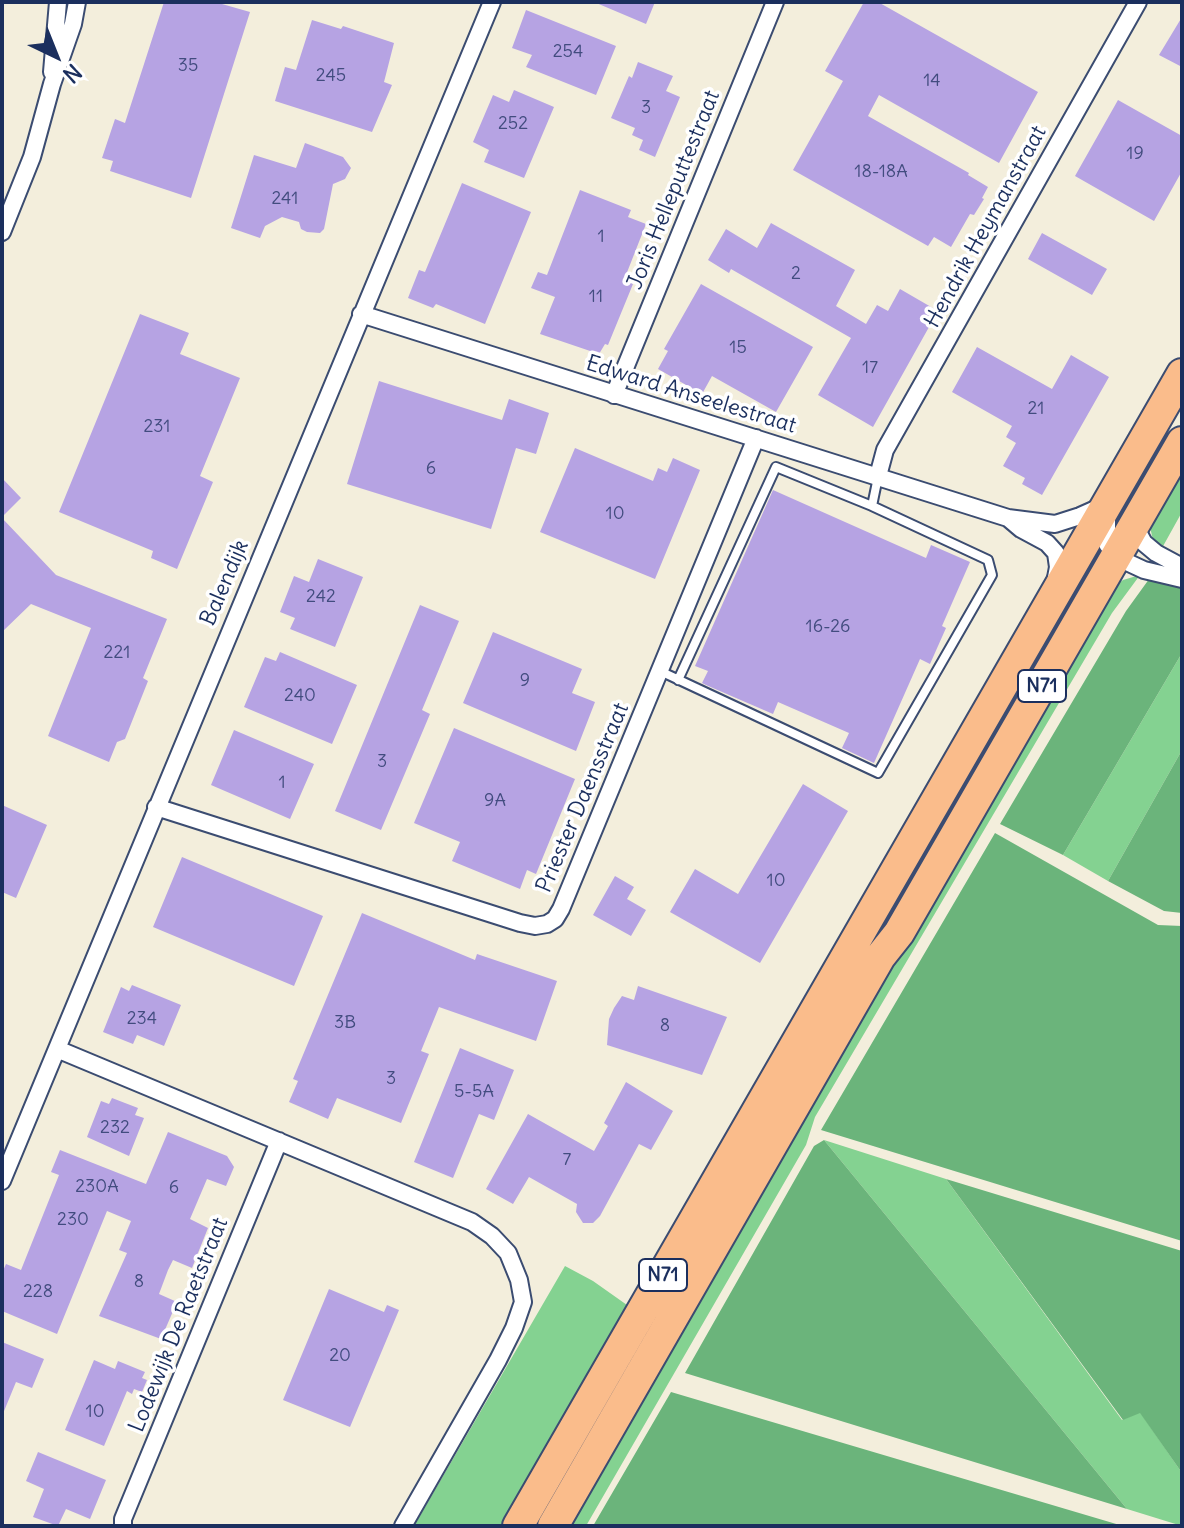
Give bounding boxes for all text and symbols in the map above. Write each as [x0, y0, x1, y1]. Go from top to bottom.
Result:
north arrow [16, 16, 96, 96]
house number: 254 [553, 41, 583, 63]
house number: 35 [178, 55, 198, 77]
text: N [57, 58, 87, 89]
house number: 245 [316, 65, 346, 87]
house number: 14 [923, 70, 941, 92]
street label: Joris Helleputtestraat [622, 87, 726, 293]
house number: 3 [641, 97, 651, 119]
house number: 252 [498, 113, 528, 135]
street label: Hendrik Heymanstraat [919, 121, 1053, 333]
house number: 19 [1126, 143, 1144, 165]
house number: 18-18A [854, 161, 908, 183]
house number: 241 [272, 188, 298, 210]
house number: 1 [597, 226, 605, 248]
house number: 2 [791, 263, 801, 285]
house number: 11 [589, 286, 603, 308]
house number: 15 [729, 337, 747, 359]
street label: Edward Anseelestraat [583, 350, 799, 440]
house number: 17 [862, 357, 878, 379]
house number: 21 [1027, 398, 1045, 420]
house number: 231 [143, 416, 171, 438]
house number: 6 [426, 458, 436, 480]
house number: 10 [606, 503, 624, 525]
street label: Balendijk [195, 536, 255, 630]
house number: 242 [306, 586, 336, 608]
house number: 16-26 [806, 616, 850, 638]
house number: 221 [104, 642, 130, 664]
house number: 9 [520, 670, 530, 692]
road number: N71 [1018, 670, 1066, 702]
house number: 240 [284, 685, 316, 707]
street label: Priester Daensstraat [531, 699, 635, 897]
house number: 3 [377, 751, 387, 773]
house number: 1 [278, 772, 286, 794]
house number: 9A [484, 790, 506, 812]
house number: 10 [767, 870, 785, 892]
house number: 234 [127, 1008, 157, 1030]
house number: 3B [334, 1012, 356, 1034]
house number: 8 [660, 1015, 670, 1037]
house number: 3 [386, 1068, 396, 1090]
house number: 5-5A [454, 1081, 494, 1103]
house number: 232 [100, 1117, 130, 1139]
house number: 7 [563, 1149, 571, 1171]
house number: 230A [75, 1176, 119, 1198]
house number: 6 [169, 1177, 179, 1199]
house number: 230 [57, 1209, 89, 1231]
street label: Lodewijk De Raetstraat [124, 1214, 234, 1436]
road number: N71 [639, 1259, 687, 1291]
house number: 8 [134, 1271, 144, 1293]
house number: 228 [23, 1281, 53, 1303]
house number: 20 [329, 1345, 351, 1367]
house number: 10 [86, 1401, 104, 1423]

